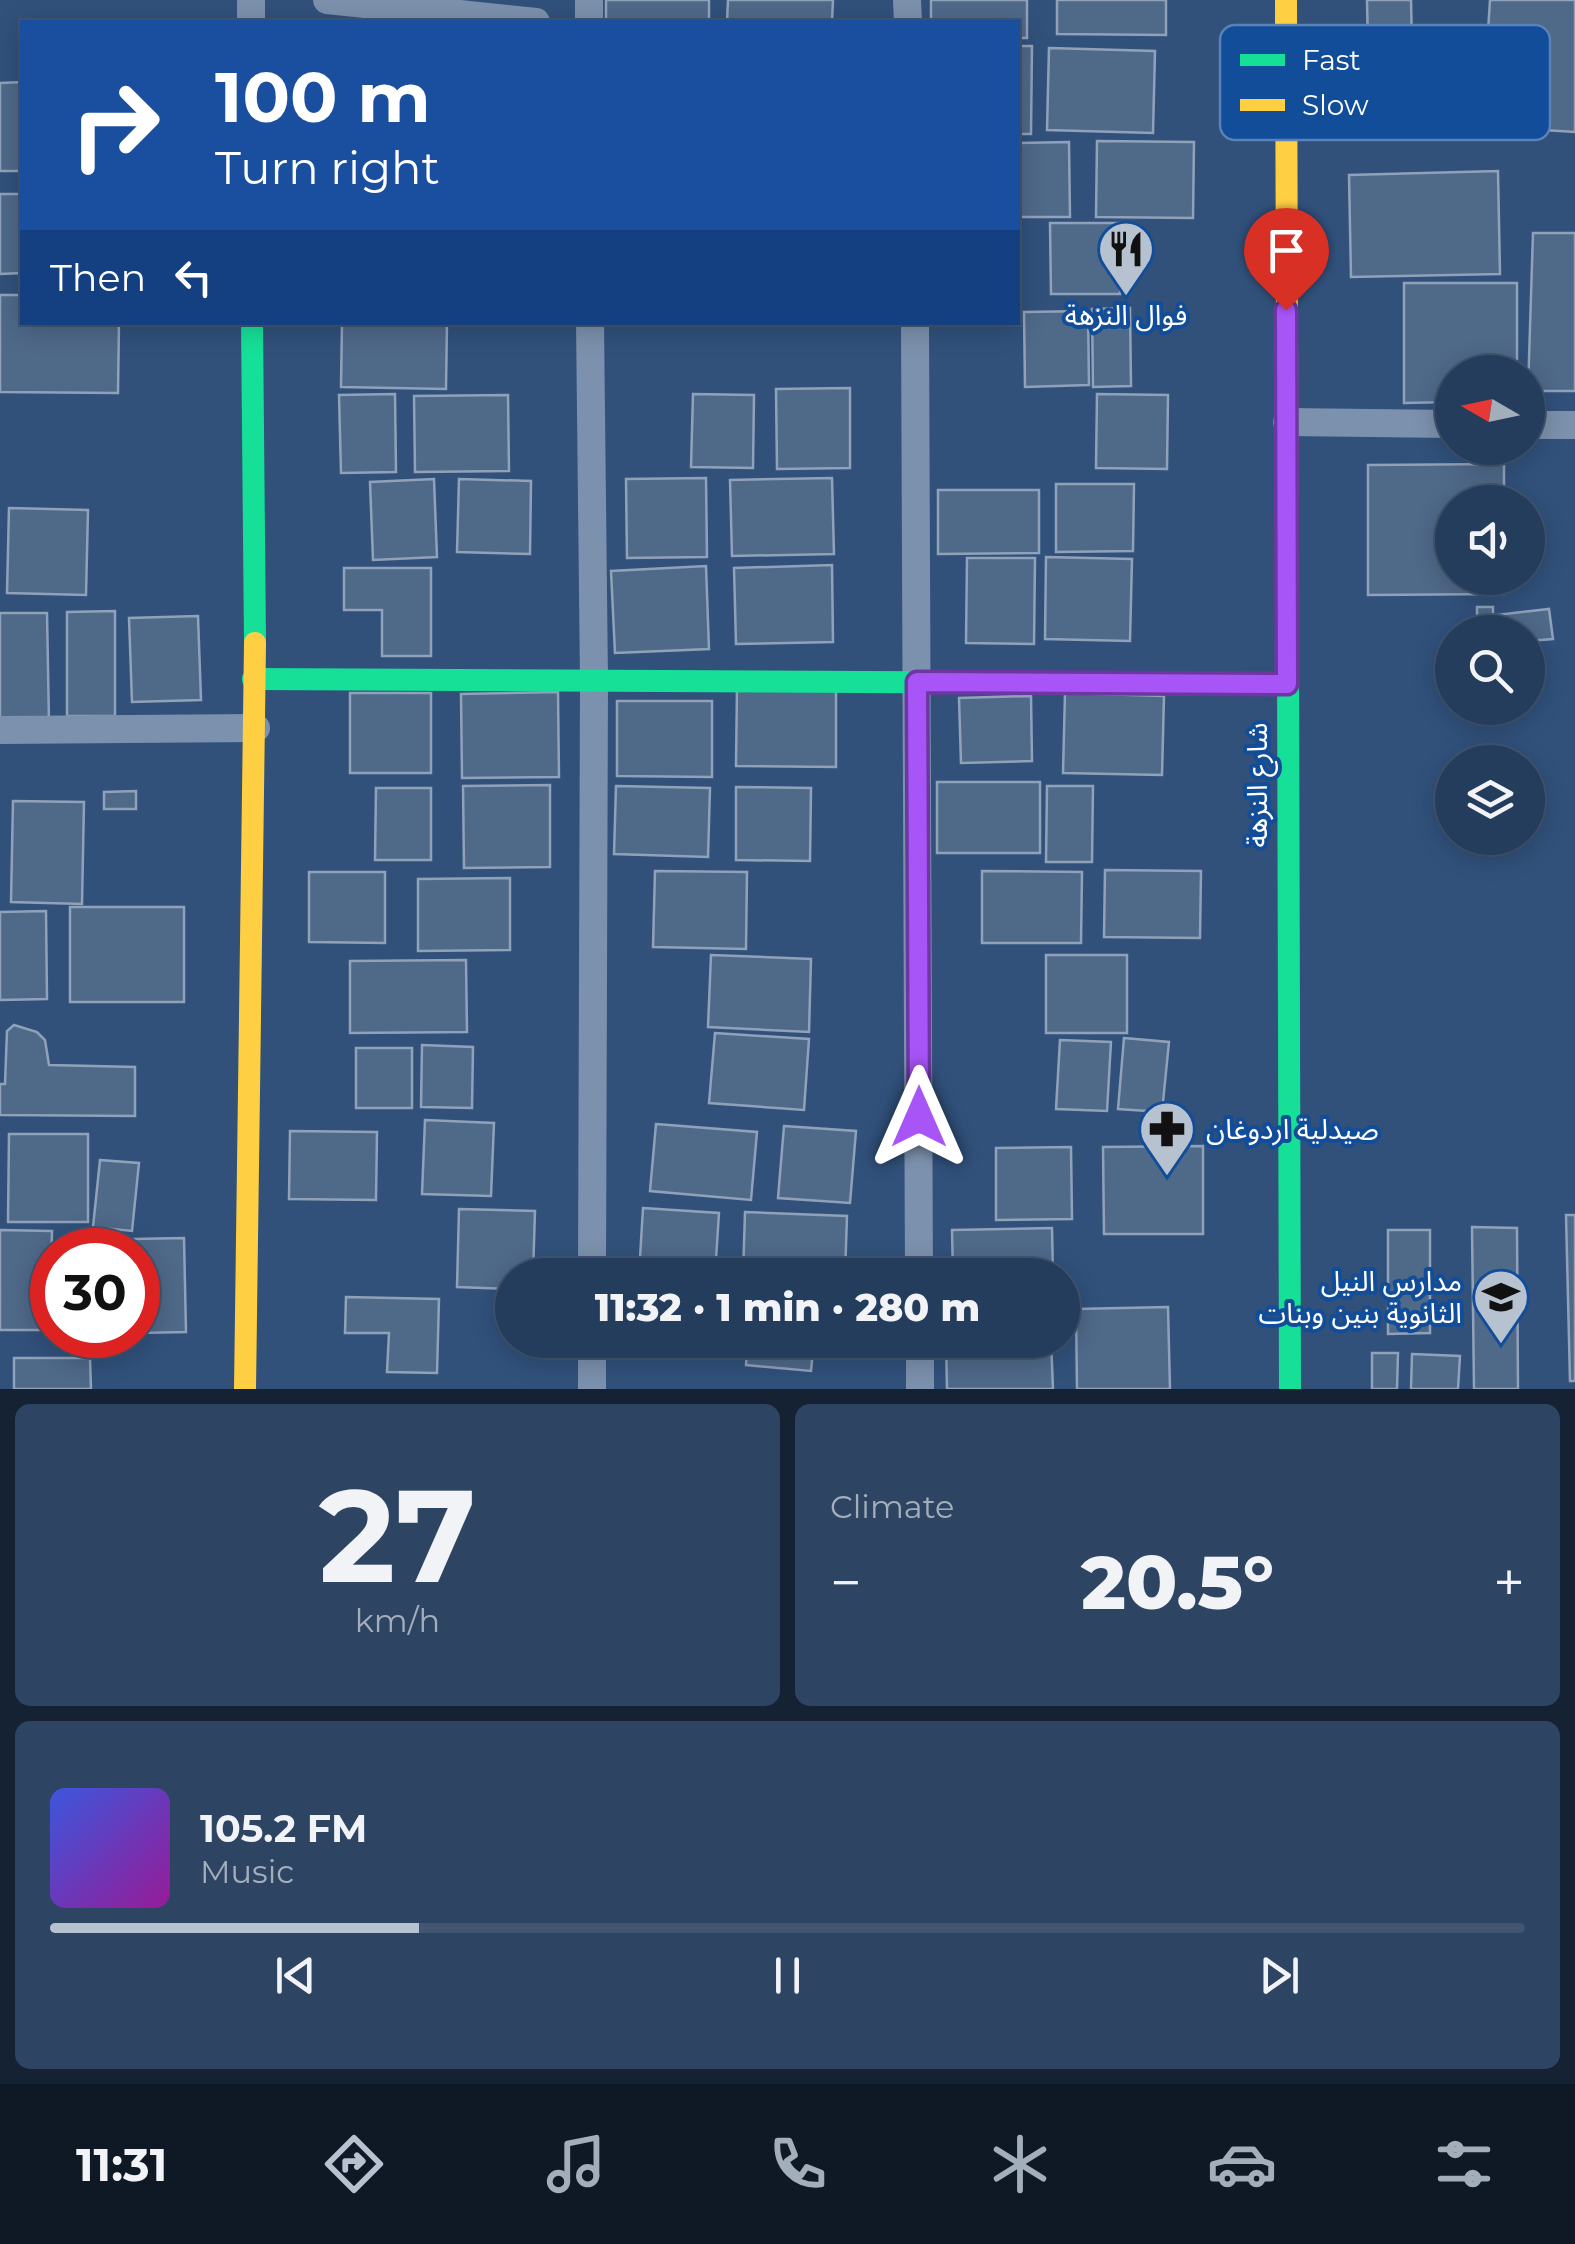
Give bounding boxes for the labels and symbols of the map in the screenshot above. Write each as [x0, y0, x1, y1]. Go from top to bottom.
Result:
legend [1220, 25, 1550, 140]
text: Fast [1302, 43, 1361, 77]
text: Slow [1302, 88, 1369, 122]
pin [1244, 208, 1329, 311]
restaurant icon: فوال النزهة [1096, 219, 1156, 298]
place label: فوال النزهة [1065, 298, 1187, 332]
north arrow [1435, 355, 1545, 465]
street label: شارع النزهة [1240, 722, 1278, 848]
position arrow [867, 1065, 971, 1169]
pharmacy icon: صيدلية اردوغان [1137, 1099, 1197, 1178]
place label: صيدلية اردوغان [1206, 1112, 1379, 1146]
speed limit sign: 30 [30, 1228, 160, 1358]
place label: مدارس النيل الثانوية بنين وبنات [1258, 1264, 1462, 1330]
school or university icon: مدارس النيل الثانوية بنين وبنات [1471, 1267, 1531, 1346]

